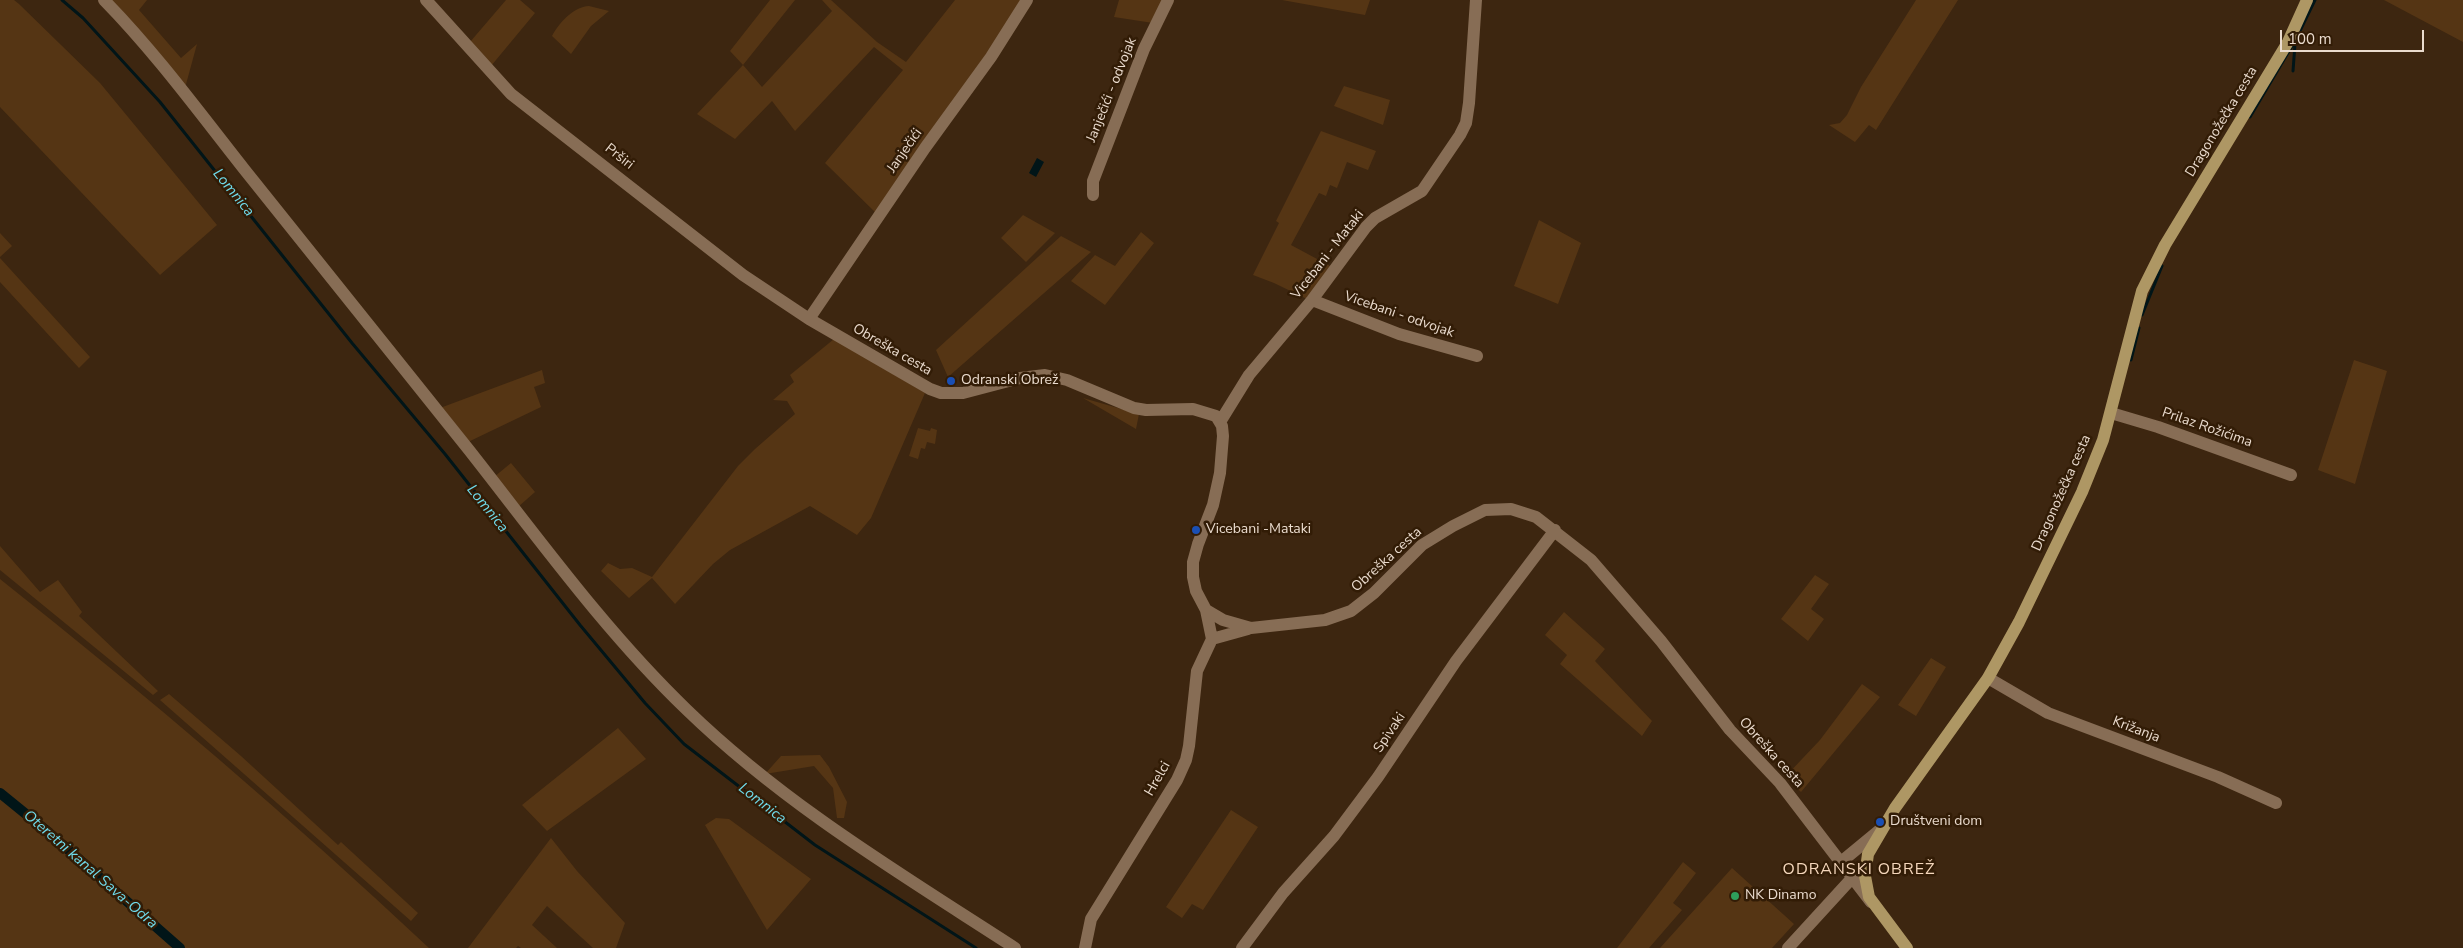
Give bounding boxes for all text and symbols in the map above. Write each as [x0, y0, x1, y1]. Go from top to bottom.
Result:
scale bar [2283, 20, 2427, 52]
text: 100 m [2288, 29, 2332, 49]
street label: Janječići - odvojak [1083, 35, 1141, 145]
street label: Dragonožečka cesta [2183, 64, 2261, 180]
street label: Janječići [884, 126, 926, 176]
street label: Prširi [601, 141, 637, 173]
water label: Lomnica [208, 166, 258, 220]
street label: Vicebani - Mataki [1288, 207, 1368, 303]
street label: Vicebani - odvojak [1342, 288, 1456, 342]
street label: Obreška cesta [849, 321, 935, 379]
place label: Odranski Obrež [961, 373, 1059, 389]
marker: Odranski Obrež [945, 375, 957, 387]
street label: Prilaz Rožićima [2160, 405, 2254, 451]
street label: Dragonožečka cesta [2029, 432, 2095, 554]
water label: Lomnica [462, 482, 512, 536]
place label: Vicebani -Mataki [1206, 522, 1311, 538]
marker: Vicebani -Mataki [1190, 524, 1202, 536]
street label: Obreška cesta [1348, 524, 1426, 596]
street label: Spivaki [1371, 710, 1409, 756]
street label: Križanja [2110, 713, 2162, 747]
street label: Obreška cesta [1735, 714, 1807, 792]
street label: Hrelci [1142, 759, 1174, 799]
water label: Lomnica [734, 780, 790, 828]
water label: Oteretni kanal Sava-Odra [19, 807, 161, 933]
place label: Društveni dom [1890, 814, 1982, 830]
marker: Društveni dom [1874, 816, 1886, 828]
district label: ODRANSKI OBREŽ [1781, 860, 1937, 880]
place label: NK Dinamo [1745, 888, 1816, 904]
marker: NK Dinamo [1729, 890, 1741, 902]

